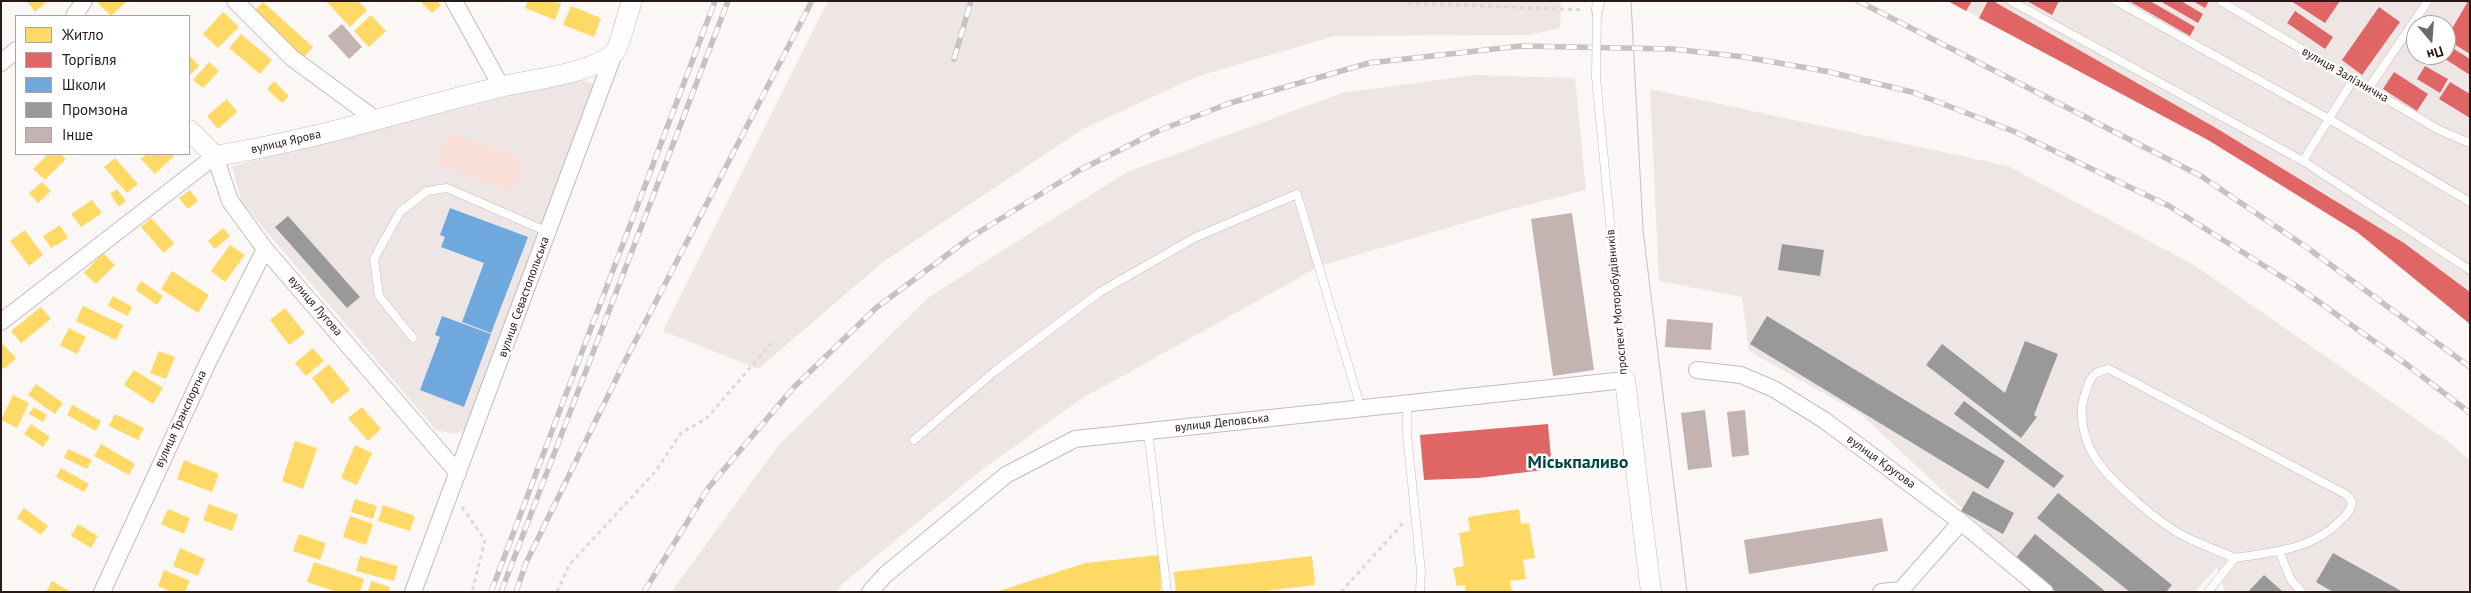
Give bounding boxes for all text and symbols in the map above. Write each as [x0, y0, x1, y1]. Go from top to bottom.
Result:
legend [15, 15, 190, 155]
north arrow [2406, 15, 2456, 65]
text: Житло [62, 25, 104, 44]
text: Пн [2425, 42, 2446, 64]
street label: вулиця Залізнична [2299, 44, 2391, 106]
text: Торгівля [62, 50, 116, 69]
text: Школи [62, 75, 106, 94]
text: Промзона [62, 100, 128, 119]
text: Інше [62, 125, 93, 144]
street label: вулиця Ярова [250, 127, 322, 157]
street label: проспект Моторобудівників [1603, 229, 1631, 375]
street label: вулиця Севастопольська [495, 235, 553, 359]
street label: вулиця Лугова [285, 273, 345, 339]
street label: вулиця Транспортна [152, 368, 210, 470]
street label: вулиця Деповська [1174, 411, 1270, 435]
street label: вулиця Кругова [1844, 432, 1918, 492]
district label: Міськпаливо [1528, 452, 1628, 474]

